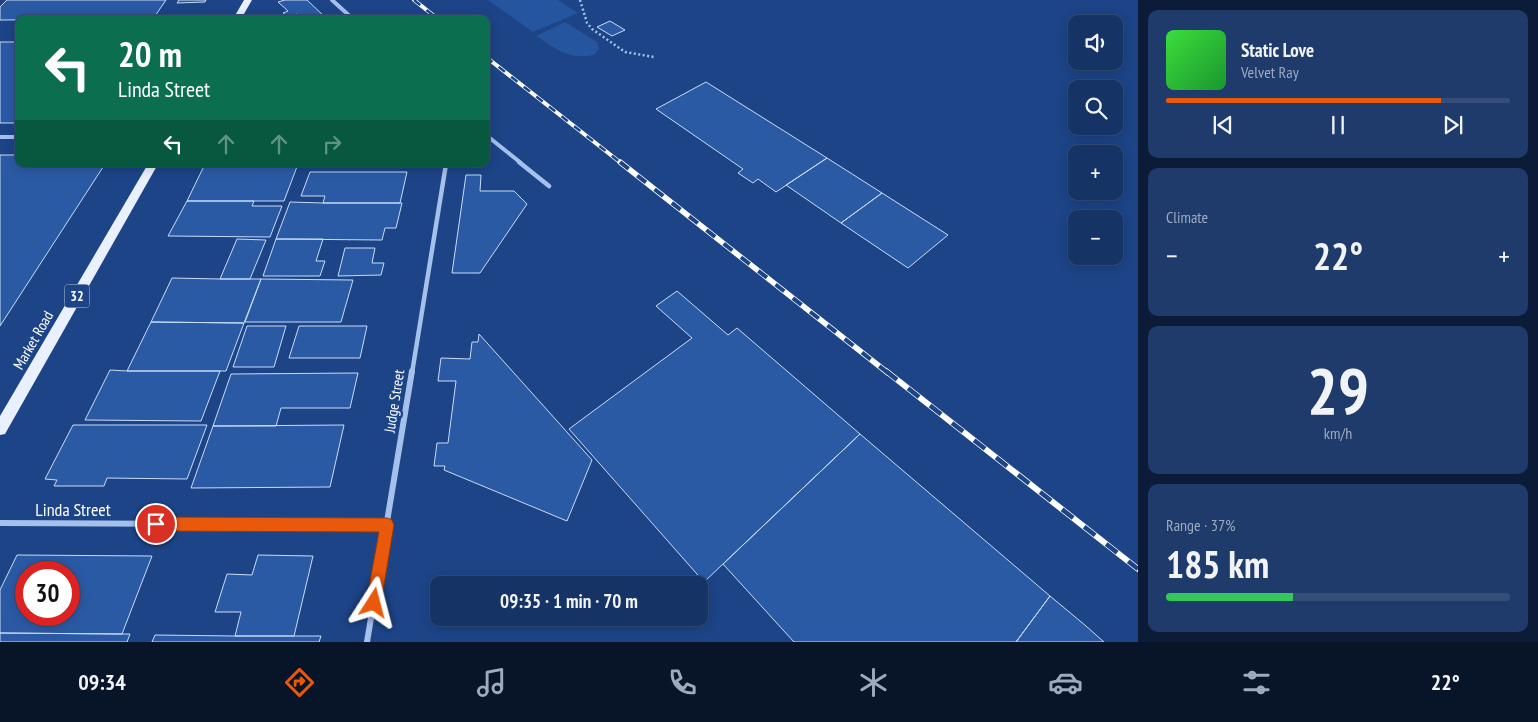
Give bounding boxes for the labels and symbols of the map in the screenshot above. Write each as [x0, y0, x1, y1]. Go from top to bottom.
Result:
road number: 32 [64, 284, 90, 308]
street label: Market Road [9, 307, 57, 373]
street label: Judge Street [379, 368, 408, 435]
street label: Linda Street [35, 498, 111, 521]
pin [135, 503, 177, 545]
speed limit sign: 30 [15, 561, 80, 626]
position arrow [347, 576, 399, 628]

